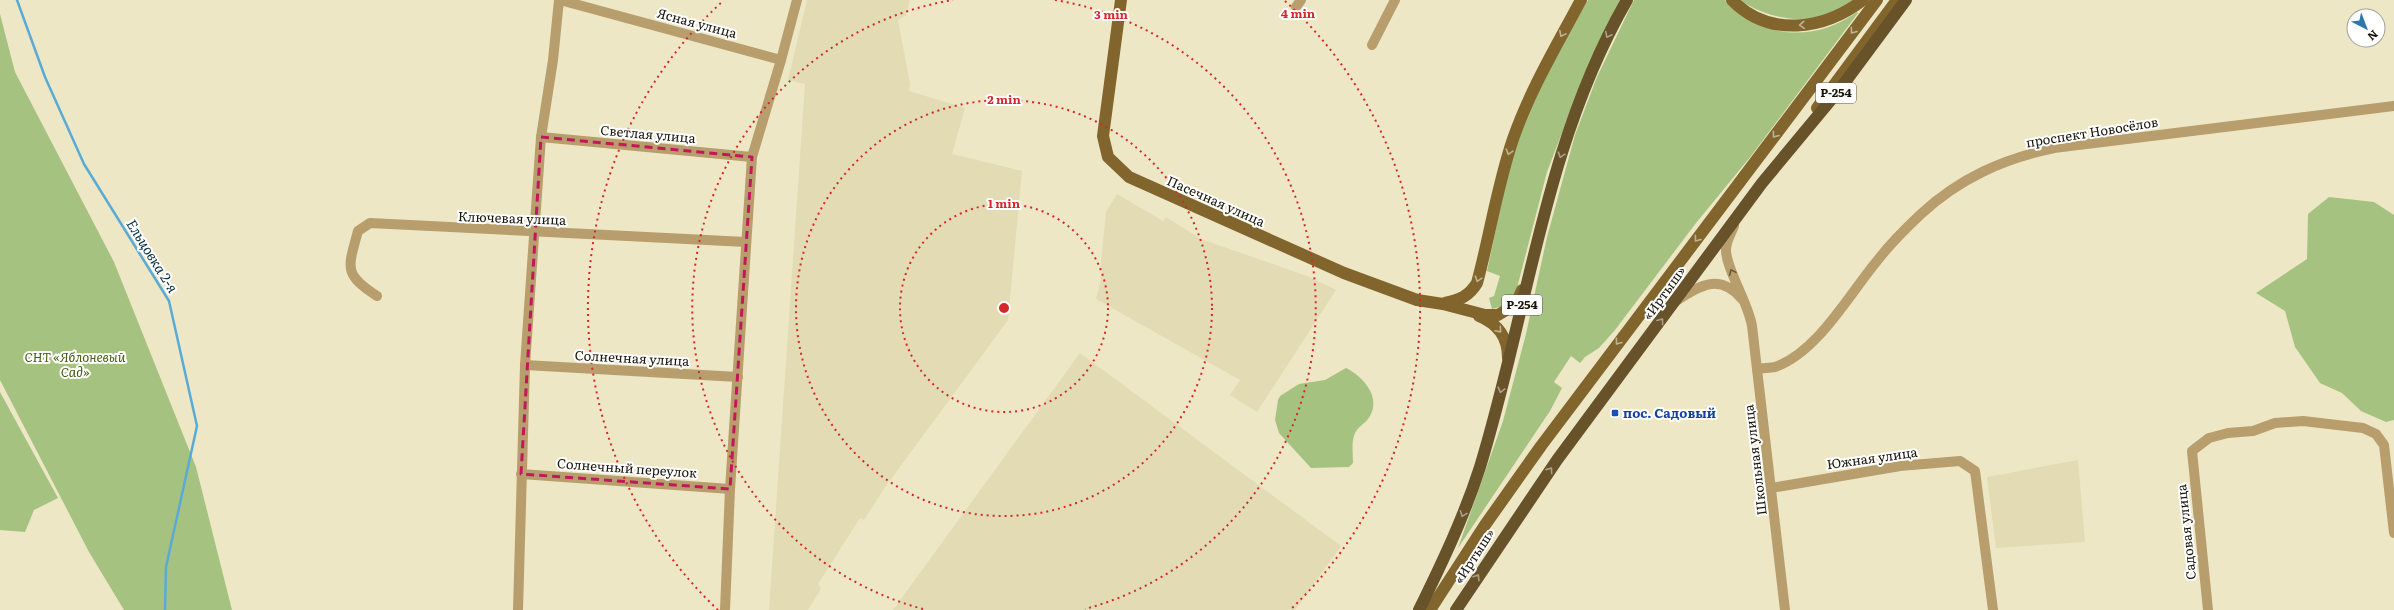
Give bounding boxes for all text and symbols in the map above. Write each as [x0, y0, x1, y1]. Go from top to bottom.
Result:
street label: Ясная улица [655, 3, 739, 42]
text: 4 min [1281, 4, 1316, 22]
text: 3 min [1094, 5, 1129, 23]
north arrow [2346, 8, 2386, 48]
one-way arrow [1799, 21, 1805, 30]
one-way arrow [1851, 27, 1858, 34]
text: N [2365, 27, 2382, 45]
one-way arrow [1560, 30, 1567, 38]
one-way arrow [1606, 30, 1613, 38]
road number: Р-254 [1816, 83, 1856, 103]
text: 2 min [987, 90, 1021, 108]
street label: проспект Новосёлов [2024, 112, 2159, 151]
street label: Светлая улица [600, 120, 696, 147]
one-way arrow [1772, 131, 1780, 138]
one-way arrow [1505, 149, 1514, 156]
one-way arrow [1557, 152, 1566, 159]
street label: Пасечная улица [1164, 170, 1268, 231]
text: 1 min [988, 194, 1021, 212]
street label: Ключевая улица [458, 206, 566, 229]
water label: Ельцовка 2-я [122, 215, 184, 297]
one-way arrow [1695, 234, 1702, 241]
street label: «Иртыш» [1638, 262, 1690, 324]
one-way arrow [1729, 268, 1737, 275]
one-way arrow [1474, 275, 1483, 282]
road number: Р-254 [1502, 295, 1542, 315]
centre of rings [997, 301, 1011, 315]
one-way arrow [1656, 318, 1663, 325]
one-way arrow [1495, 325, 1502, 333]
one-way arrow [1616, 338, 1623, 345]
street label: Солнечная улица [574, 345, 690, 370]
park label: СНТ «Яблоневый Сад» [24, 347, 126, 381]
one-way arrow [1497, 386, 1506, 393]
place label: пос. Садовый [1623, 403, 1716, 422]
street label: Школьная улица [1738, 404, 1771, 517]
marker: пос. Садовый [1610, 408, 1620, 418]
street label: Южная улица [1825, 442, 1919, 473]
street label: Солнечный переулок [557, 453, 698, 482]
one-way arrow [1545, 467, 1552, 474]
street label: Садовая улица [2171, 483, 2200, 581]
one-way arrow [1460, 510, 1468, 517]
street label: «Иртыш» [1449, 524, 1499, 587]
one-way arrow [1472, 574, 1480, 581]

